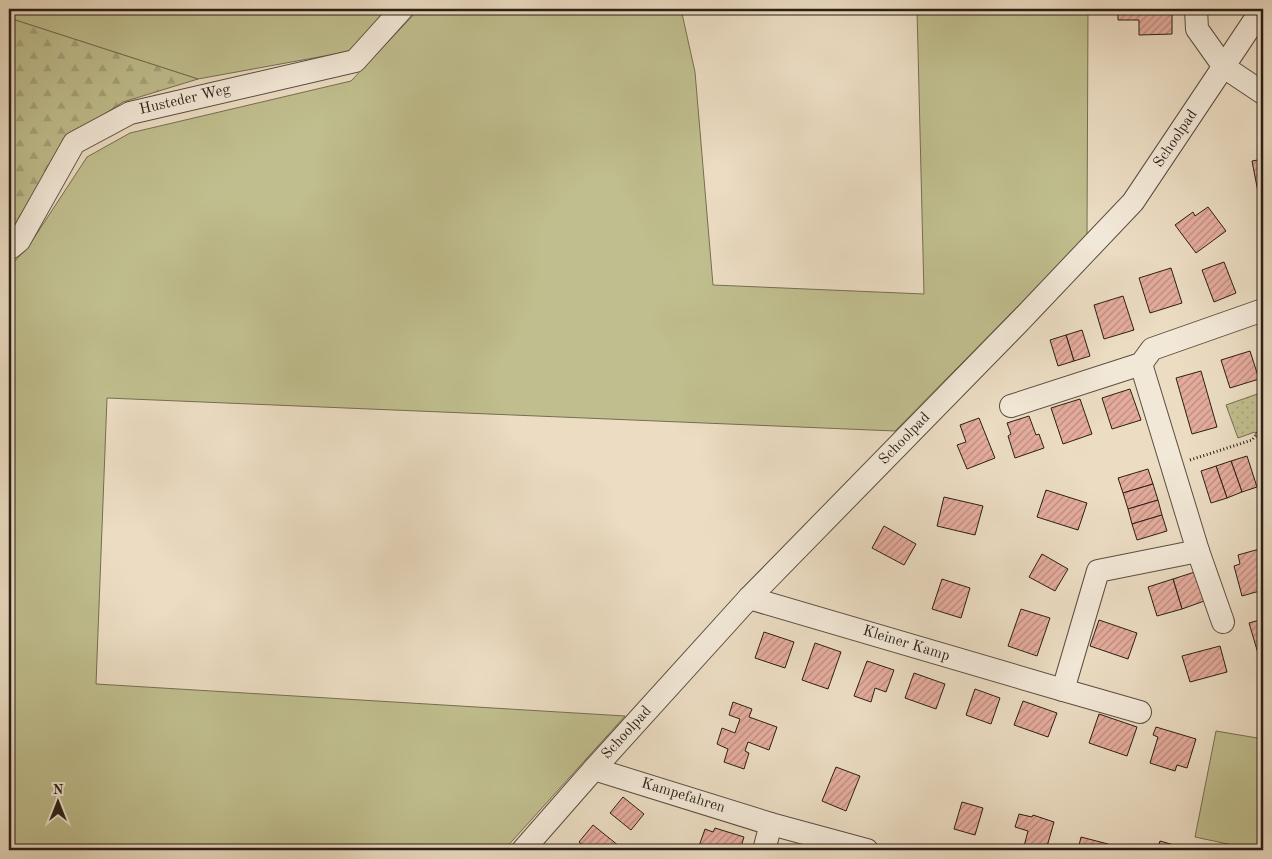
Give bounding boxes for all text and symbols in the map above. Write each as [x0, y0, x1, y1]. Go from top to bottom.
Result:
street label: Husteder Weg [138, 82, 232, 118]
street label: Schoolpad [1151, 107, 1201, 171]
street label: Schoolpad [877, 410, 933, 468]
street label: Kleiner Kamp [861, 624, 952, 664]
street label: Schoolpad [599, 703, 655, 763]
north arrow [32, 776, 82, 826]
street label: Kampefahren [639, 776, 727, 816]
text: N [53, 783, 64, 797]

